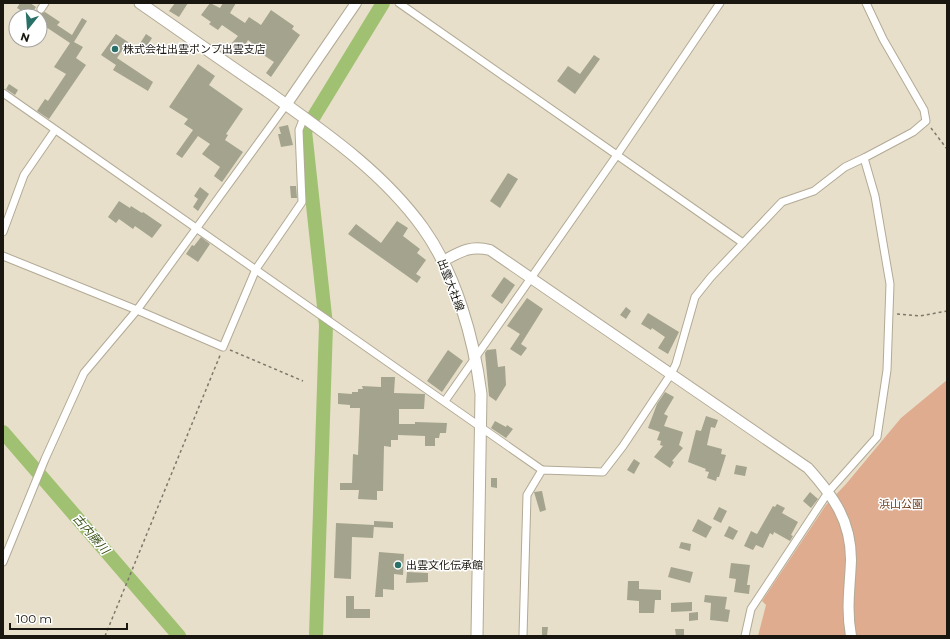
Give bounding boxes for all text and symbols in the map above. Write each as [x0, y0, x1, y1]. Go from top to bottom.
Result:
north arrow [8, 8, 48, 48]
text: N [19, 30, 31, 46]
place label: 株式会社出雲ポンプ出雲支店 [123, 42, 266, 56]
marker: 株式会社出雲ポンプ出雲支店 [110, 44, 120, 54]
street label: 出雲大社線 [435, 257, 467, 313]
park label: 浜山公園 [879, 497, 923, 511]
water label: 古内藤川 [70, 511, 114, 558]
place label: 出雲文化伝承館 [406, 558, 483, 572]
marker: 出雲文化伝承館 [393, 560, 403, 570]
scale bar [10, 605, 127, 631]
text: 100 m [16, 611, 52, 626]

